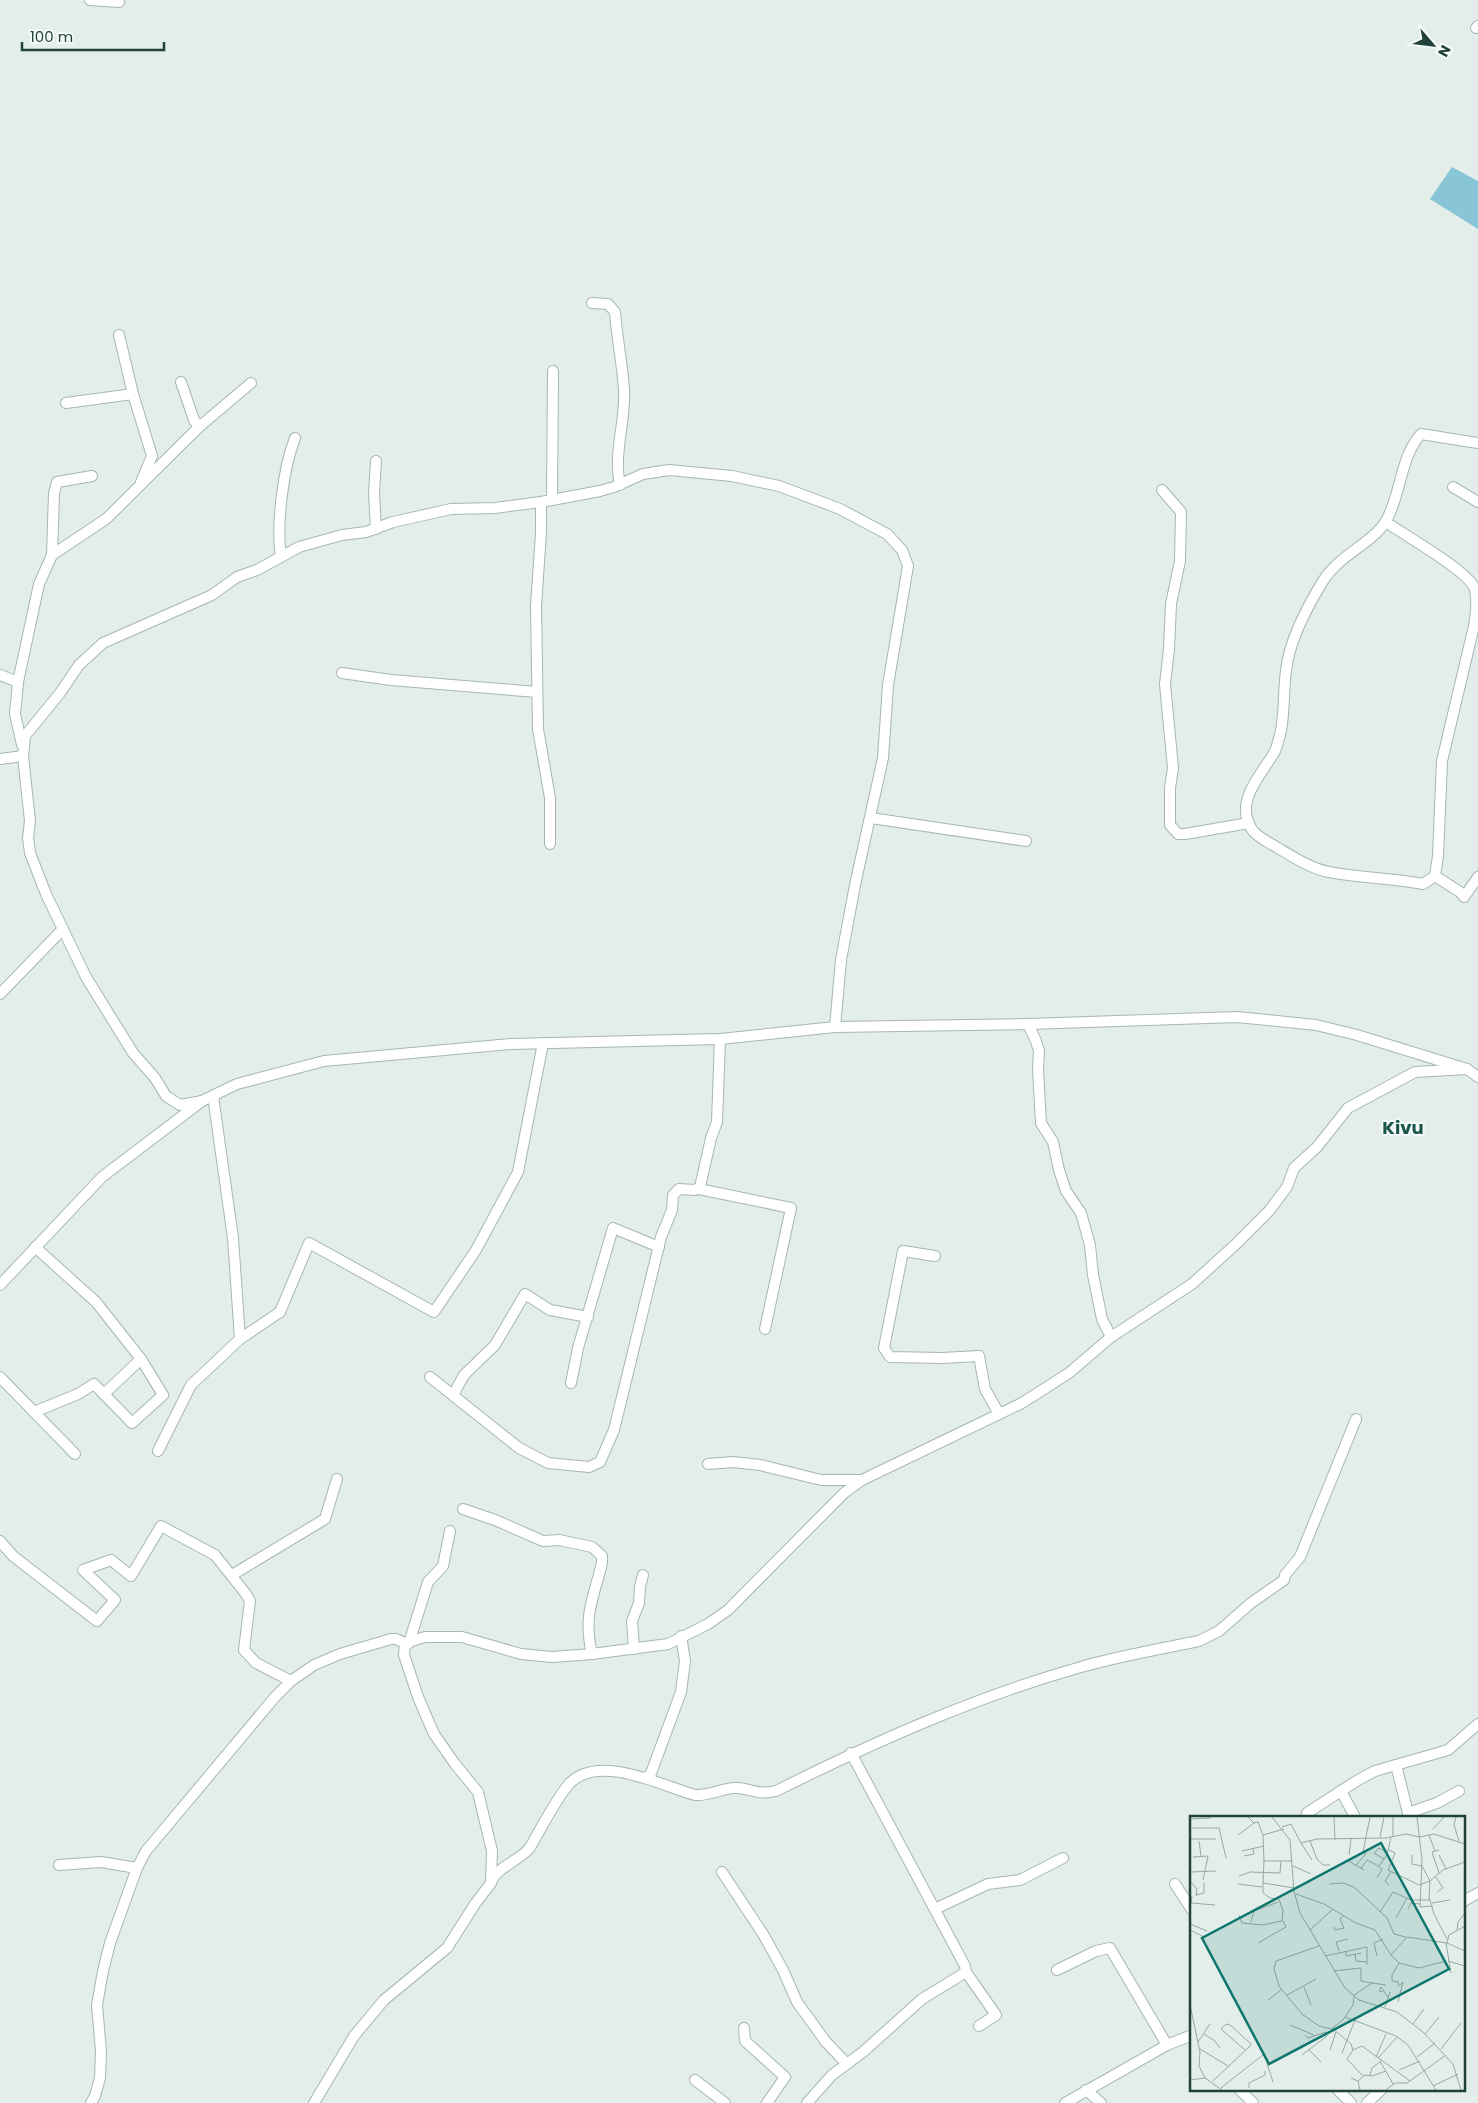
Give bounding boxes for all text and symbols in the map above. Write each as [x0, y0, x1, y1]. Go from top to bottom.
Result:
scale bar [22, 20, 165, 52]
north arrow [1408, 20, 1458, 70]
text: 100 m [30, 26, 73, 47]
text: N [1433, 42, 1456, 60]
district label: Kivu [1382, 1115, 1424, 1140]
inset map [1190, 1816, 1466, 2090]

